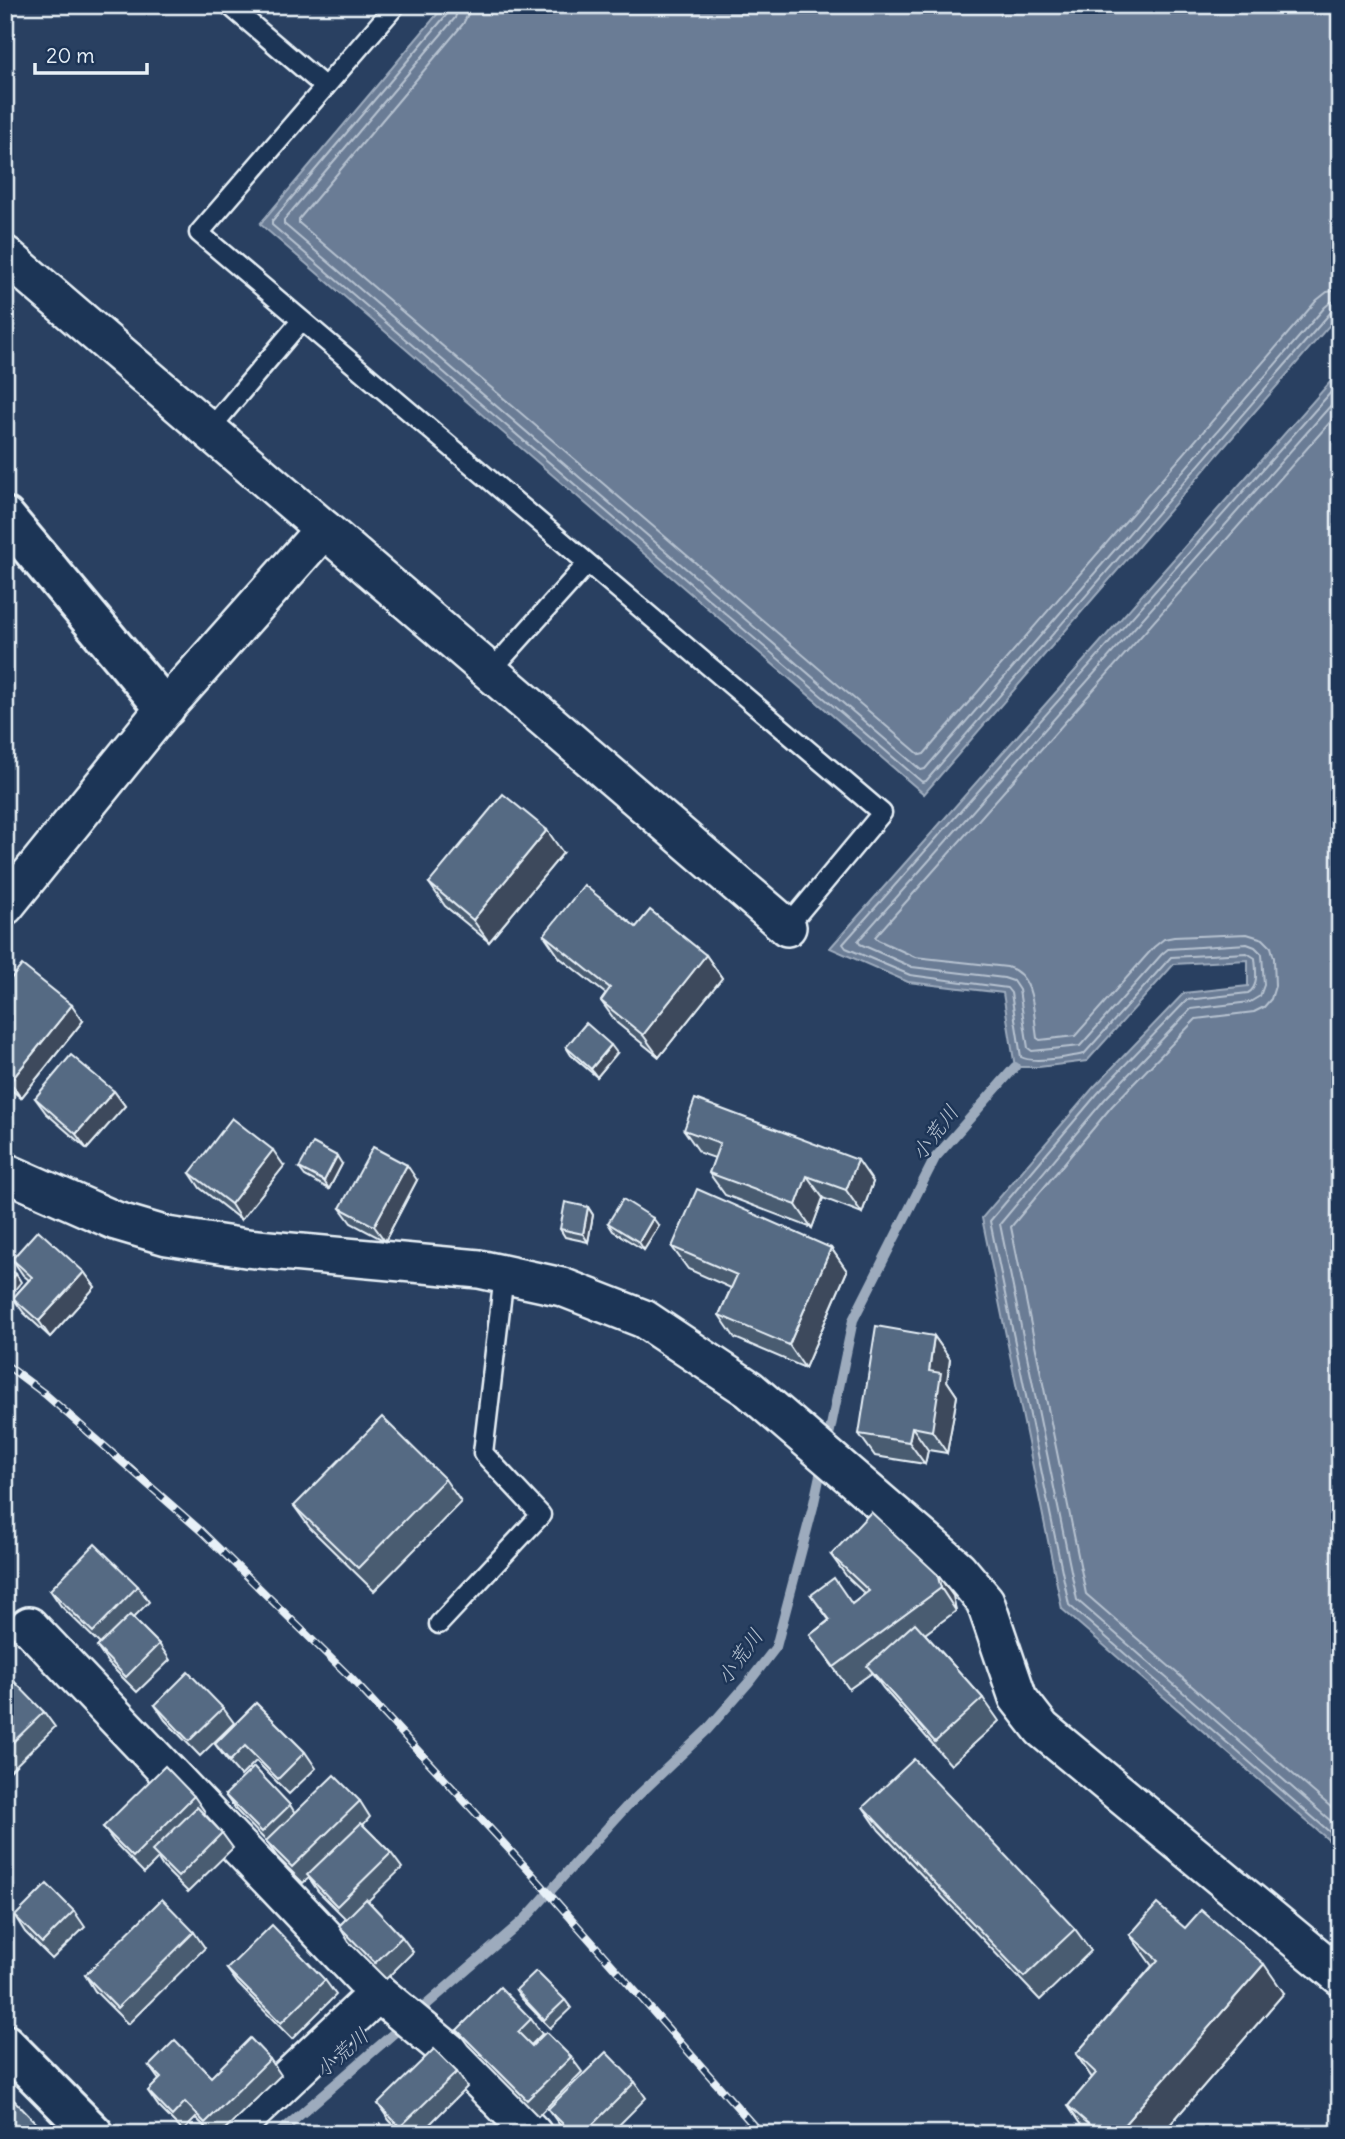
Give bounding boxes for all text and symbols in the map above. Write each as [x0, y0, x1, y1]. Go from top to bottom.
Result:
scale bar [35, 32, 147, 76]
text: 20 m [46, 42, 95, 69]
water label: 小荒川 [905, 1099, 964, 1166]
water label: 小荒川 [710, 1623, 769, 1690]
water label: 小荒川 [309, 2022, 374, 2083]

